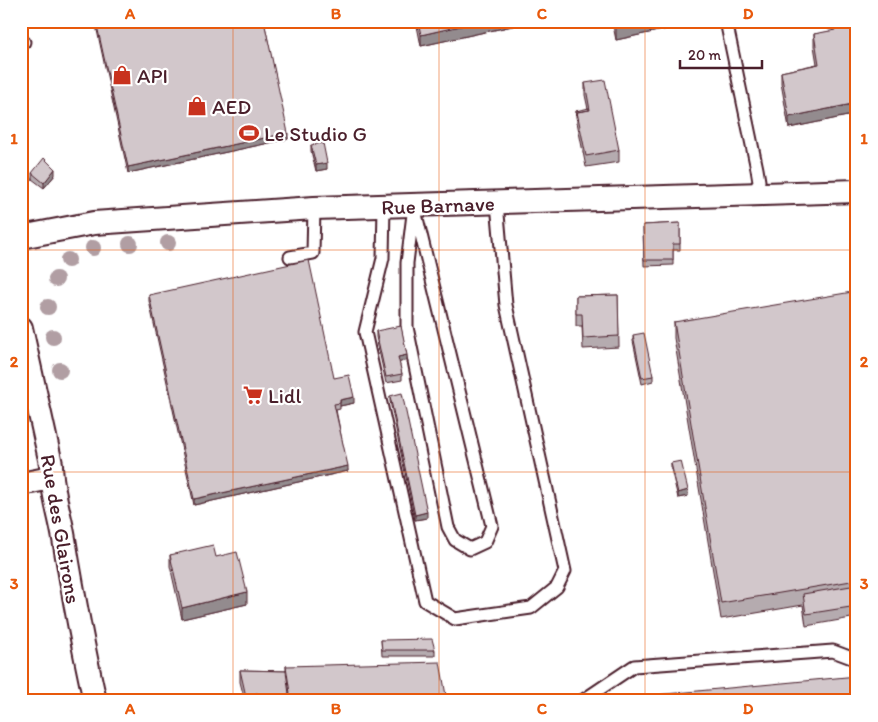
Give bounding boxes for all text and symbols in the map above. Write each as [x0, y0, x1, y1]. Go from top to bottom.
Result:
text: A [124, 4, 136, 23]
text: B [331, 4, 342, 23]
text: C [537, 4, 548, 23]
text: D [743, 4, 754, 23]
scale bar [680, 38, 763, 70]
text: 20 m [688, 46, 722, 64]
place label: API [137, 63, 168, 88]
shop icon: API [111, 64, 133, 86]
place label: AED [212, 94, 251, 119]
shop icon: AED [186, 95, 208, 117]
place label: Le Studio G [264, 121, 367, 146]
sports icon: Le Studio G [238, 122, 260, 144]
text: 1 [10, 129, 18, 148]
text: 1 [860, 129, 868, 148]
street label: Rue Barnave [381, 191, 495, 219]
text: 2 [10, 352, 19, 371]
text: 2 [860, 352, 869, 371]
place label: Lidl [268, 383, 302, 408]
supermarket icon: Lidl [242, 384, 264, 406]
street label: Rue des Glairons [36, 452, 86, 606]
text: 3 [10, 574, 19, 593]
text: 3 [860, 574, 869, 593]
text: A [124, 699, 136, 718]
text: B [331, 699, 342, 718]
text: C [537, 699, 548, 718]
text: D [743, 699, 754, 718]

